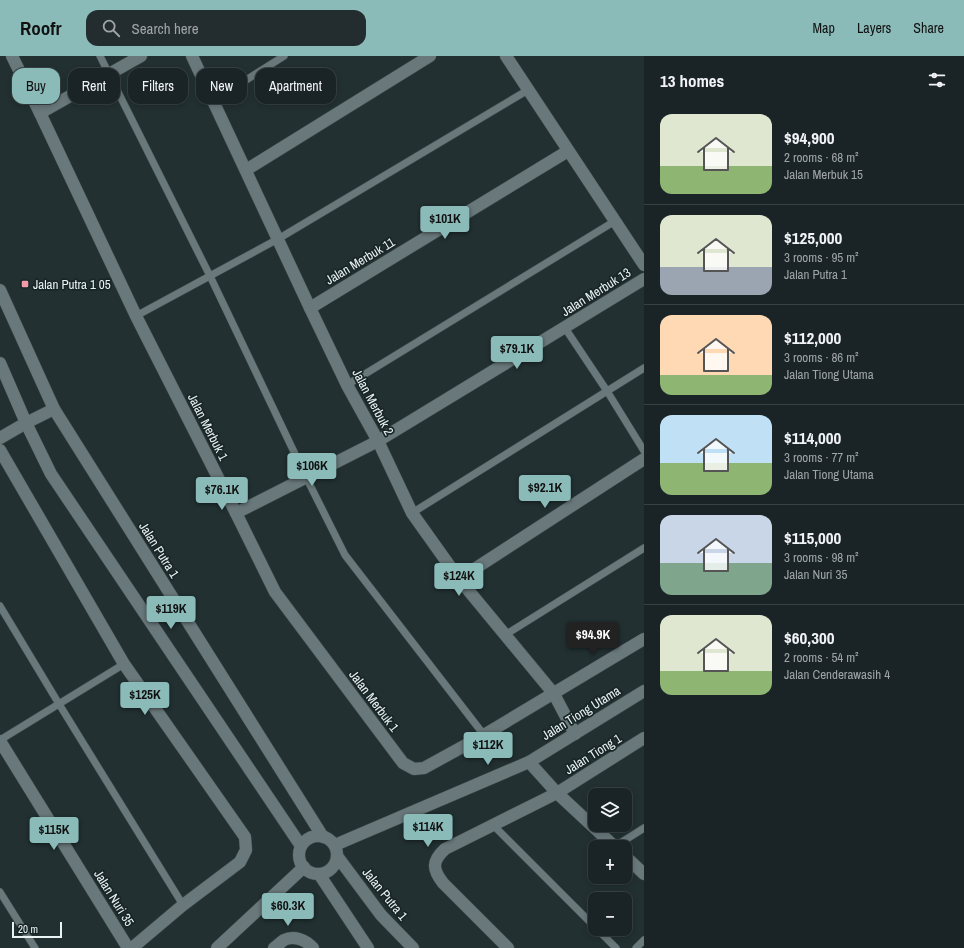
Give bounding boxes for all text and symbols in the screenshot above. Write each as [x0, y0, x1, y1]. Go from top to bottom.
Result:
search box [86, 10, 366, 46]
text: Roofr [20, 15, 62, 41]
icon: search [100, 17, 122, 39]
text: Search here [132, 18, 199, 39]
text: Map [813, 19, 835, 37]
text: Layers [857, 19, 891, 37]
text: Share [913, 19, 944, 37]
chip: Buy [12, 68, 60, 104]
chip: Rent [68, 68, 120, 104]
chip: Filters [128, 68, 188, 104]
chip: New [196, 68, 247, 104]
chip: Apartment [255, 68, 336, 104]
text: 13 homes [660, 69, 724, 92]
icon: filters [926, 69, 948, 91]
text: $94,900 [784, 126, 834, 149]
icon: home [692, 130, 740, 178]
text: 2 rooms · 68 m² [784, 149, 859, 166]
text: Jalan Merbuk 15 [784, 166, 863, 183]
pin: $101K [417, 206, 473, 240]
text: $101K [429, 210, 461, 227]
text: $125,000 [784, 226, 842, 249]
icon: home [692, 231, 740, 279]
street label: Jalan Merbuk 11 [322, 234, 398, 288]
text: 3 rooms · 95 m² [784, 249, 859, 266]
street label: Jalan Merbuk 13 [558, 264, 634, 320]
text: Jalan Putra 1 [784, 266, 847, 283]
place label: Jalan Putra 1 05 [33, 276, 111, 293]
marker: Jalan Putra 1 05 [20, 279, 30, 289]
text: $112,000 [784, 326, 841, 349]
icon: home [692, 331, 740, 379]
pin: $79.1K [484, 336, 550, 370]
text: $79.1K [500, 340, 534, 357]
text: 3 rooms · 86 m² [784, 349, 859, 366]
street label: Jalan Merbuk 2 [348, 366, 398, 438]
text: Jalan Tiong Utama [784, 366, 874, 383]
street label: Jalan Merbuk 1 [184, 391, 232, 463]
text: $114,000 [784, 426, 841, 449]
icon: home [692, 431, 740, 479]
text: 3 rooms · 77 m² [784, 449, 859, 466]
pin: $106K [284, 453, 340, 487]
text: $106K [296, 457, 328, 474]
text: Jalan Tiong Utama [784, 466, 874, 483]
pin: $92.1K [512, 475, 578, 509]
pin: $76.1K [189, 477, 255, 511]
text: $92.1K [528, 479, 562, 496]
text: $76.1K [205, 481, 239, 498]
street label: Jalan Putra 1 [135, 519, 183, 581]
text: $115,000 [784, 526, 841, 549]
icon: home [692, 531, 740, 579]
text: 3 rooms · 98 m² [784, 549, 859, 566]
pin: $124K [431, 563, 487, 597]
text: Jalan Nuri 35 [784, 566, 847, 583]
text: $124K [443, 567, 475, 584]
pin: $119K [143, 596, 199, 630]
text: $119K [156, 600, 186, 617]
pin: $94.9K [560, 622, 626, 656]
text: $94.9K [576, 626, 610, 643]
text: $60,300 [784, 626, 834, 649]
icon: home [692, 631, 740, 679]
text: 2 rooms · 54 m² [784, 649, 859, 666]
text: Jalan Cenderawasih 4 [784, 666, 890, 683]
street label: Jalan Merbuk 1 [345, 667, 403, 735]
pin: $125K [117, 682, 173, 716]
street label: Jalan Tiong Utama [538, 682, 624, 744]
text: $125K [129, 686, 161, 703]
street label: Jalan Tiong 1 [561, 730, 625, 778]
pin: $112K [460, 732, 516, 766]
text: $112K [473, 736, 503, 753]
map controls [588, 788, 632, 936]
button: layers [588, 788, 632, 832]
pin: $114K [400, 814, 456, 848]
pin: $115K [26, 817, 82, 851]
text: $114K [413, 818, 443, 835]
text: $115K [39, 821, 69, 838]
button: + [588, 840, 632, 884]
street label: Jalan Putra 1 [359, 864, 411, 924]
street label: Jalan Nuri 35 [90, 867, 138, 929]
button: − [588, 892, 632, 936]
pin: $60.3K [255, 893, 321, 927]
text: $60.3K [271, 897, 305, 914]
scale bar [12, 920, 62, 939]
text: 20 m [18, 922, 38, 936]

